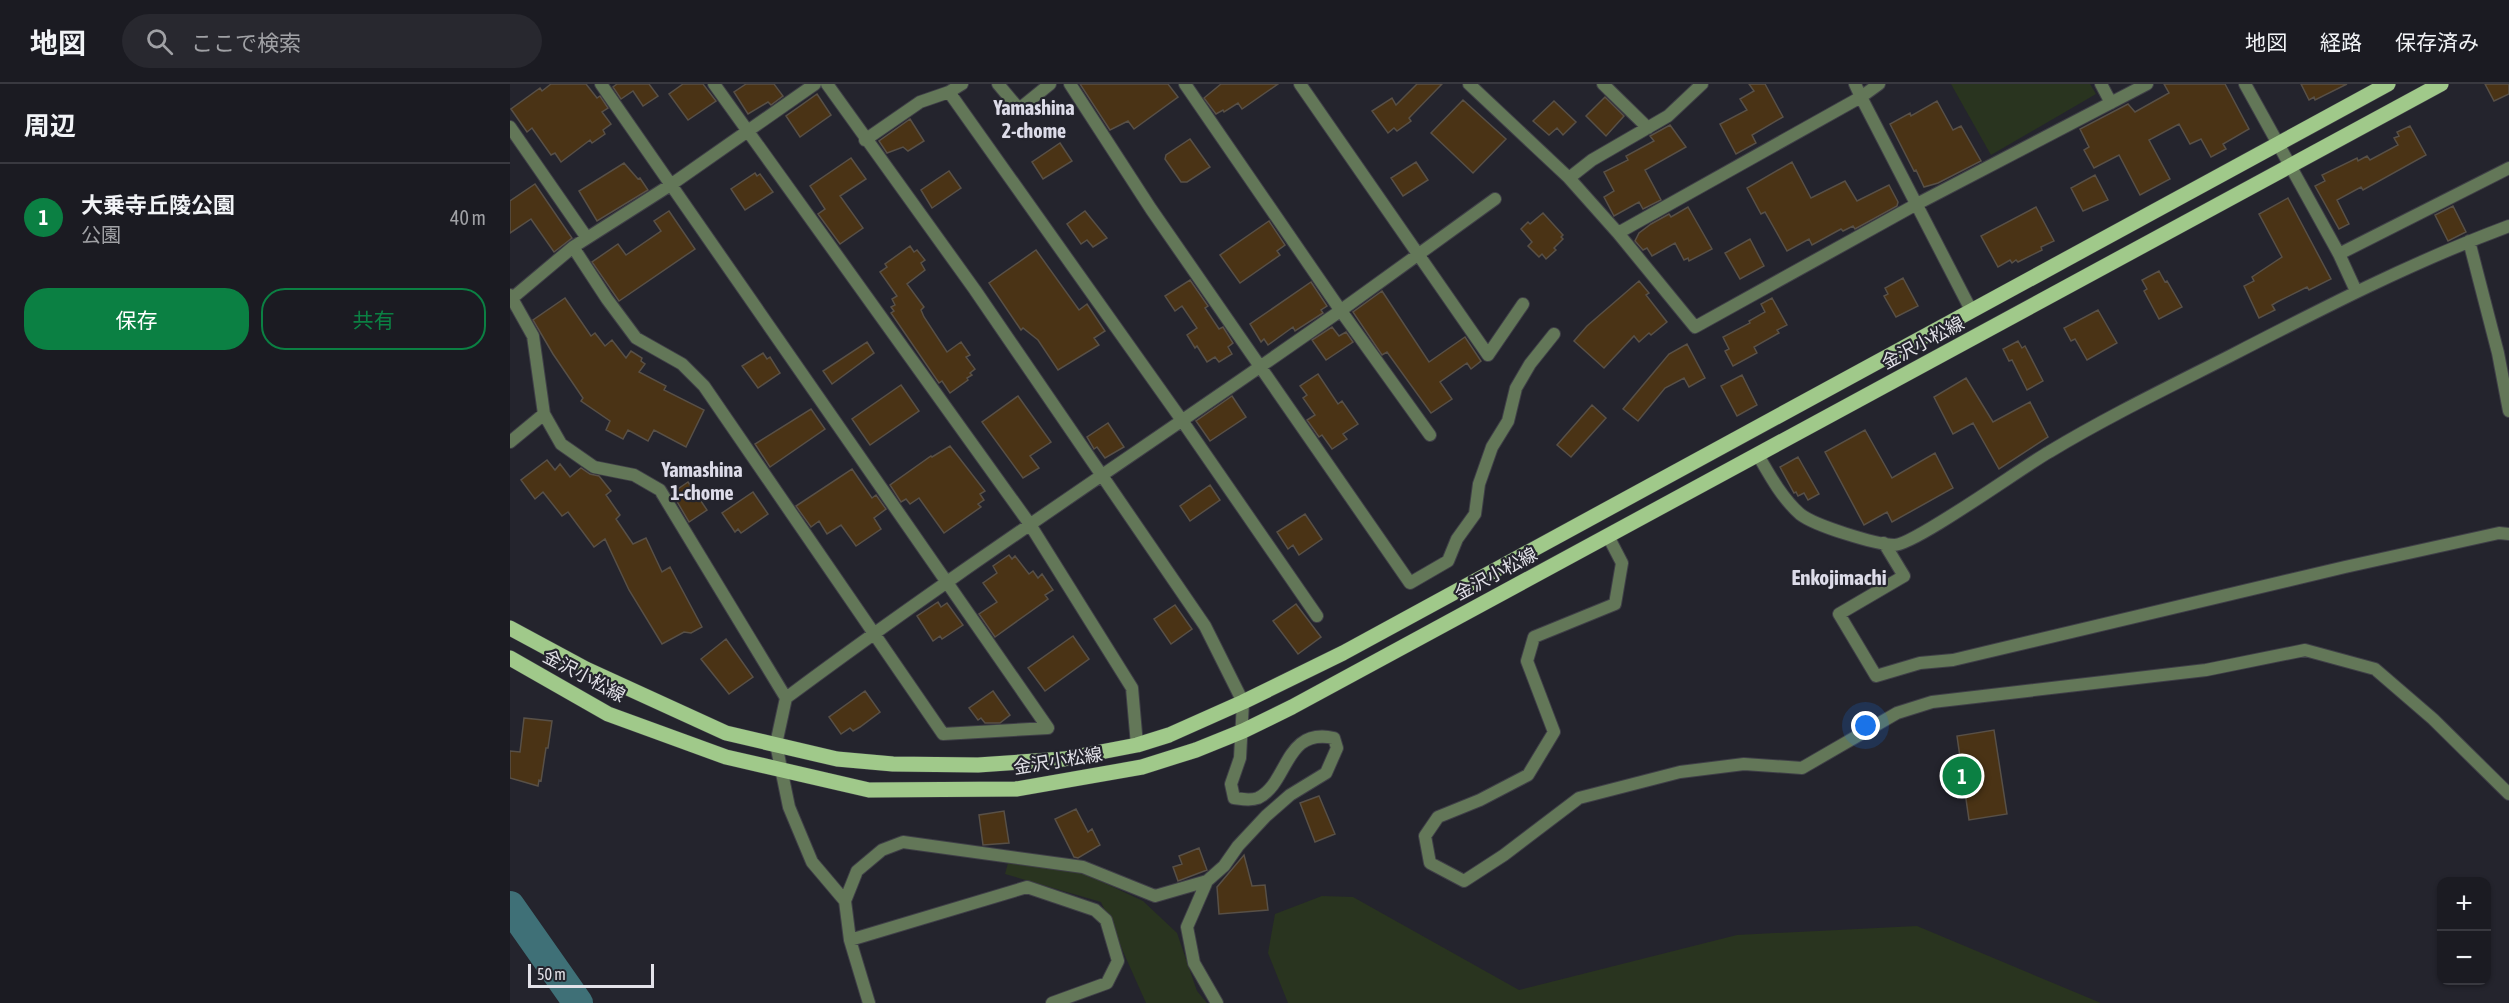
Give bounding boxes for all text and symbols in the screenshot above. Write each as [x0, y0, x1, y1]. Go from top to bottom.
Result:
search box [122, 14, 542, 68]
icon: search [143, 25, 176, 58]
text: 地図 [30, 27, 86, 59]
text: ここで検索 [191, 30, 301, 56]
text: 地図 [2245, 30, 2287, 54]
text: 経路 [2320, 30, 2362, 54]
text: 保存済み [2395, 30, 2479, 54]
district label: Yamashina 2-chome [992, 96, 1075, 142]
text: 周辺 [24, 111, 76, 141]
text: 大乗寺丘陵公園 [81, 192, 235, 218]
text: 1 [39, 206, 48, 229]
text: 40 m [450, 206, 486, 229]
text: 公園 [81, 223, 121, 246]
button: 保存 [24, 288, 249, 350]
button: 共有 [261, 288, 486, 350]
street label: 金沢小松線 [1878, 312, 1967, 373]
district label: Yamashina 1-chome [660, 458, 743, 504]
street label: 金沢小松線 [1451, 543, 1540, 604]
district label: Enkojimachi [1791, 565, 1887, 589]
street label: 金沢小松線 [540, 645, 629, 706]
your location [1851, 711, 1880, 740]
street label: 金沢小松線 [1012, 743, 1104, 778]
pin: 1 [1942, 754, 1982, 798]
map controls [2437, 877, 2491, 985]
button: + [2437, 877, 2491, 931]
button: − [2437, 931, 2491, 985]
scale bar [528, 961, 654, 988]
text: 50 m [537, 965, 566, 983]

